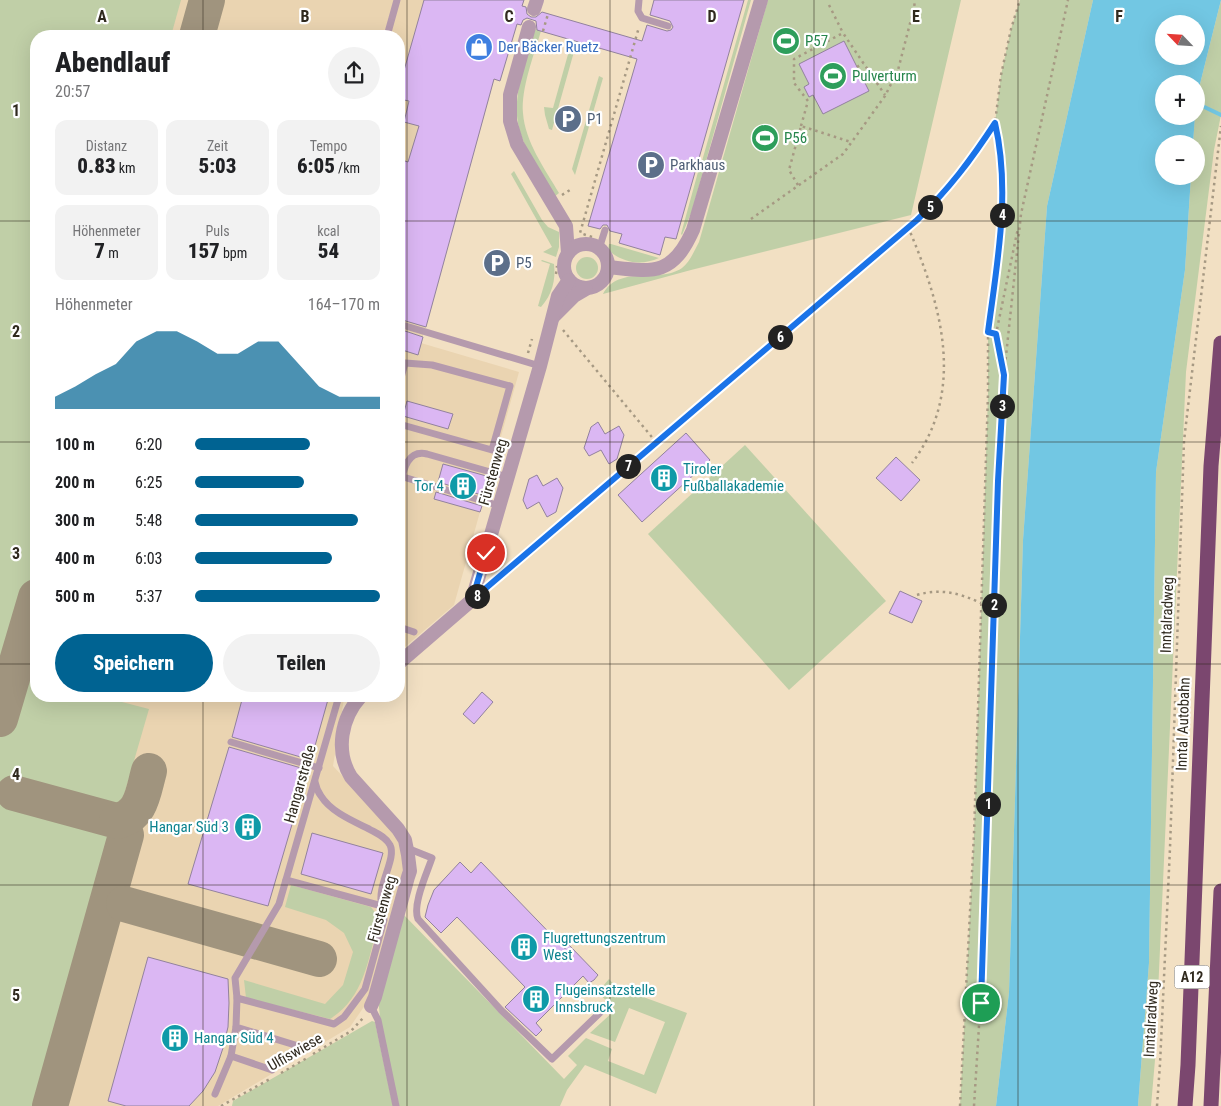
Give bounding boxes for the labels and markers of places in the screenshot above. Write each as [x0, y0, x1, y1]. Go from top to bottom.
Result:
sports icon: P57 [771, 26, 801, 56]
shop icon: Der Bäcker Ruetz [464, 32, 494, 62]
place label: P57 [805, 32, 828, 50]
place label: Der Bäcker Ruetz [498, 38, 599, 56]
sports icon: Pulverturm [818, 61, 848, 91]
place label: Pulverturm [852, 67, 917, 85]
parking icon: P1 [553, 104, 583, 134]
place label: P1 [587, 110, 603, 128]
sports icon: P56 [750, 123, 780, 153]
place label: P56 [784, 129, 807, 147]
parking icon: Parkhaus [636, 150, 666, 180]
place label: Parkhaus [670, 156, 725, 174]
pin: 5 [918, 194, 942, 220]
pin: 4 [990, 202, 1014, 228]
parking icon: P5 [482, 248, 512, 278]
place label: P5 [516, 254, 532, 272]
pin: 6 [768, 324, 792, 350]
pin: 3 [990, 394, 1014, 418]
pin: 7 [616, 454, 640, 478]
place label: Tiroler Fußballakademie [683, 460, 784, 495]
building icon: Tiroler Fußballakademie [649, 463, 679, 493]
building icon: Tor 4 [448, 471, 478, 501]
place label: Tor 4 [414, 477, 444, 495]
pin [465, 532, 507, 574]
pin: 8 [464, 584, 490, 608]
pin: 2 [982, 592, 1006, 618]
pin: 1 [976, 792, 1000, 816]
building icon: Hangar Süd 3 [233, 812, 263, 842]
place label: Hangar Süd 3 [149, 818, 229, 836]
place label: Flugrettungszentrum West [543, 929, 666, 964]
building icon: Flugrettungszentrum West [509, 932, 539, 962]
place label: Flugeinsatzstelle Innsbruck [555, 981, 655, 1016]
pin [960, 982, 1002, 1024]
building icon: Flugeinsatzstelle Innsbruck [521, 984, 551, 1014]
building icon: Hangar Süd 4 [160, 1023, 190, 1053]
place label: Hangar Süd 4 [194, 1029, 274, 1047]

